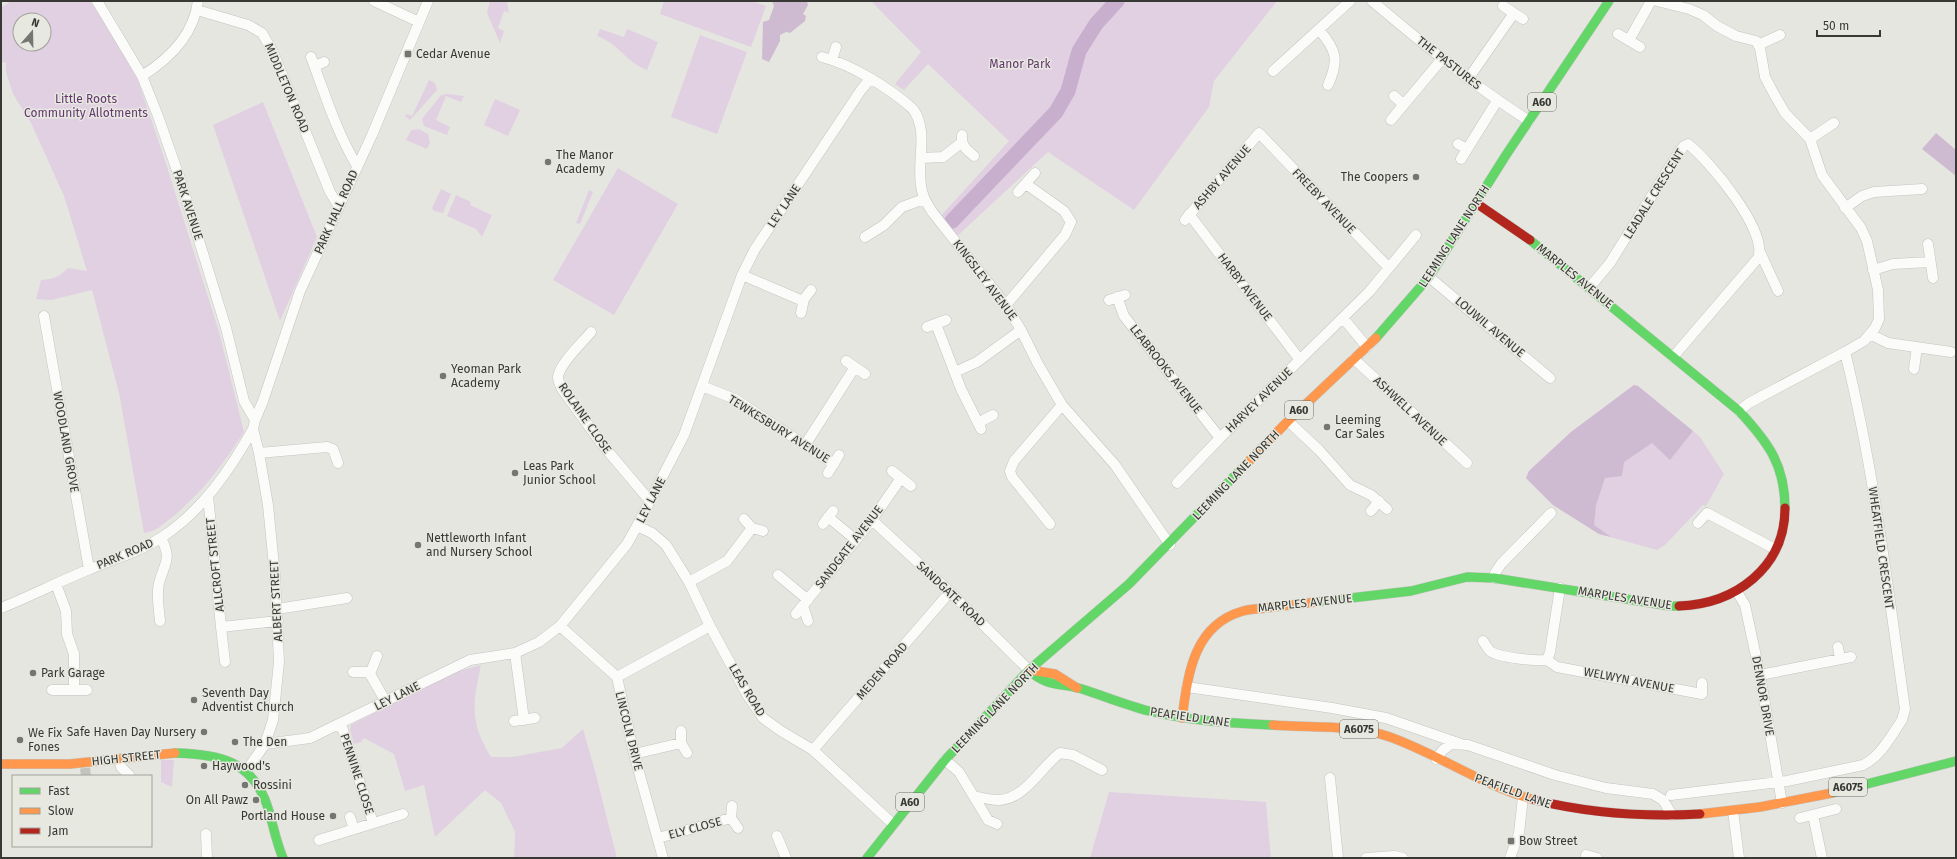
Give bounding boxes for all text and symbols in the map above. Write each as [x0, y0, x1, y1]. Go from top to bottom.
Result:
north arrow [12, 12, 52, 52]
scale bar [1817, 12, 1880, 38]
text: N [30, 16, 41, 30]
text: 50 m [1823, 19, 1849, 33]
street label: THE PASTURES [1414, 34, 1484, 93]
street label: MIDDLETON ROAD [262, 41, 312, 135]
place label: Cedar Avenue [416, 47, 490, 61]
marker: Cedar Avenue [403, 49, 413, 59]
park label: Manor Park [989, 57, 1052, 71]
park label: Little Roots Community Allotments [24, 92, 148, 120]
road number: A60 [1528, 93, 1556, 111]
street label: ASHBY AVENUE [1190, 142, 1254, 212]
street label: LEADALE CRESCENT [1621, 146, 1688, 242]
place label: The Manor Academy [556, 148, 614, 176]
marker: The Manor Academy [543, 157, 553, 167]
street label: FREEBY AVENUE [1289, 166, 1359, 236]
street label: PARK HALL ROAD [311, 167, 361, 256]
street label: PARK AVENUE [170, 168, 206, 242]
place label: The Coopers [1341, 170, 1408, 184]
marker: The Coopers [1411, 172, 1421, 182]
street label: LEY LANE [764, 182, 804, 230]
street label: LEEMING LANE NORTH [1416, 182, 1492, 290]
street label: KINGSLEY AVENUE [950, 237, 1020, 323]
street label: MARPLES AVENUE [1534, 241, 1616, 311]
street label: HARBY AVENUE [1215, 250, 1275, 324]
street label: LOUWIL AVENUE [1452, 294, 1528, 360]
street label: LEABROOKS AVENUE [1127, 322, 1205, 416]
place label: Yeoman Park Academy [451, 362, 522, 390]
street label: HARVEY AVENUE [1223, 365, 1295, 435]
marker: Yeoman Park Academy [438, 371, 448, 381]
street label: ASHWELL AVENUE [1370, 373, 1450, 449]
street label: ROLAINE CLOSE [555, 380, 615, 456]
street label: WOODLAND GROVE [50, 390, 82, 494]
street label: TEWKESBURY AVENUE [726, 392, 832, 466]
road number: A60 [1285, 401, 1313, 419]
place label: Leeming Car Sales [1335, 413, 1385, 441]
marker: Leeming Car Sales [1322, 422, 1332, 432]
street label: LEEMING LANE NORTH [1190, 427, 1282, 523]
place label: Leas Park Junior School [523, 459, 596, 487]
marker: Leas Park Junior School [510, 468, 520, 478]
street label: LEY LANE [634, 475, 668, 525]
street label: WHEATFIELD CRESCENT [1865, 486, 1897, 611]
street label: SANDGATE AVENUE [812, 503, 886, 591]
street label: ALLCROFT STREET [203, 516, 227, 613]
place label: Nettleworth Infant and Nursery School [426, 531, 533, 559]
street label: PARK ROAD [94, 536, 156, 572]
marker: Nettleworth Infant and Nursery School [413, 540, 423, 550]
street label: ALBERT STREET [267, 559, 285, 642]
street label: SANDGATE ROAD [914, 559, 988, 630]
street label: MARPLES AVENUE [1577, 584, 1673, 612]
street label: MARPLES AVENUE [1257, 591, 1353, 615]
street label: MEDEN ROAD [853, 639, 911, 702]
street label: DENNOR DRIVE [1749, 655, 1777, 737]
street label: LEEMING LANE NORTH [949, 660, 1041, 756]
street label: LEAS ROAD [726, 661, 768, 719]
street label: WELWYN AVENUE [1582, 664, 1676, 696]
place label: Park Garage [41, 666, 105, 680]
marker: Park Garage [28, 668, 38, 678]
street label: LEY LANE [372, 679, 422, 713]
place label: Seventh Day Adventist Church [202, 686, 294, 714]
street label: LINCOLN DRIVE [612, 690, 646, 772]
marker: Seventh Day Adventist Church [189, 695, 199, 705]
street label: PEAFIELD LANE [1149, 704, 1231, 730]
road number: A6075 [1340, 720, 1378, 738]
place label: Safe Haven Day Nursery [67, 725, 196, 739]
place label: We Fix Fones [28, 726, 62, 754]
marker: Safe Haven Day Nursery [199, 727, 209, 737]
street label: PENNINE CLOSE [337, 732, 377, 816]
marker: We Fix Fones [15, 735, 25, 745]
place label: The Den [243, 735, 287, 749]
marker: The Den [230, 737, 240, 747]
street label: HIGH STREET [91, 747, 162, 769]
place label: Haywood's [212, 759, 271, 773]
marker: Haywood's [199, 761, 209, 771]
street label: PEAFIELD LANE [1473, 771, 1553, 811]
legend [12, 775, 152, 847]
place label: Rossini [253, 778, 292, 792]
road number: A6075 [1829, 778, 1867, 796]
marker: Rossini [240, 780, 250, 790]
text: Fast [48, 784, 70, 798]
place label: On All Pawz [186, 793, 248, 807]
road number: A60 [896, 793, 924, 811]
marker: On All Pawz [251, 795, 261, 805]
text: Slow [48, 804, 74, 818]
place label: Portland House [241, 809, 325, 823]
marker: Portland House [328, 811, 338, 821]
street label: ELY CLOSE [667, 814, 723, 842]
text: Jam [48, 824, 68, 838]
place label: Bow Street [1519, 834, 1578, 848]
marker: Bow Street [1506, 836, 1516, 846]

